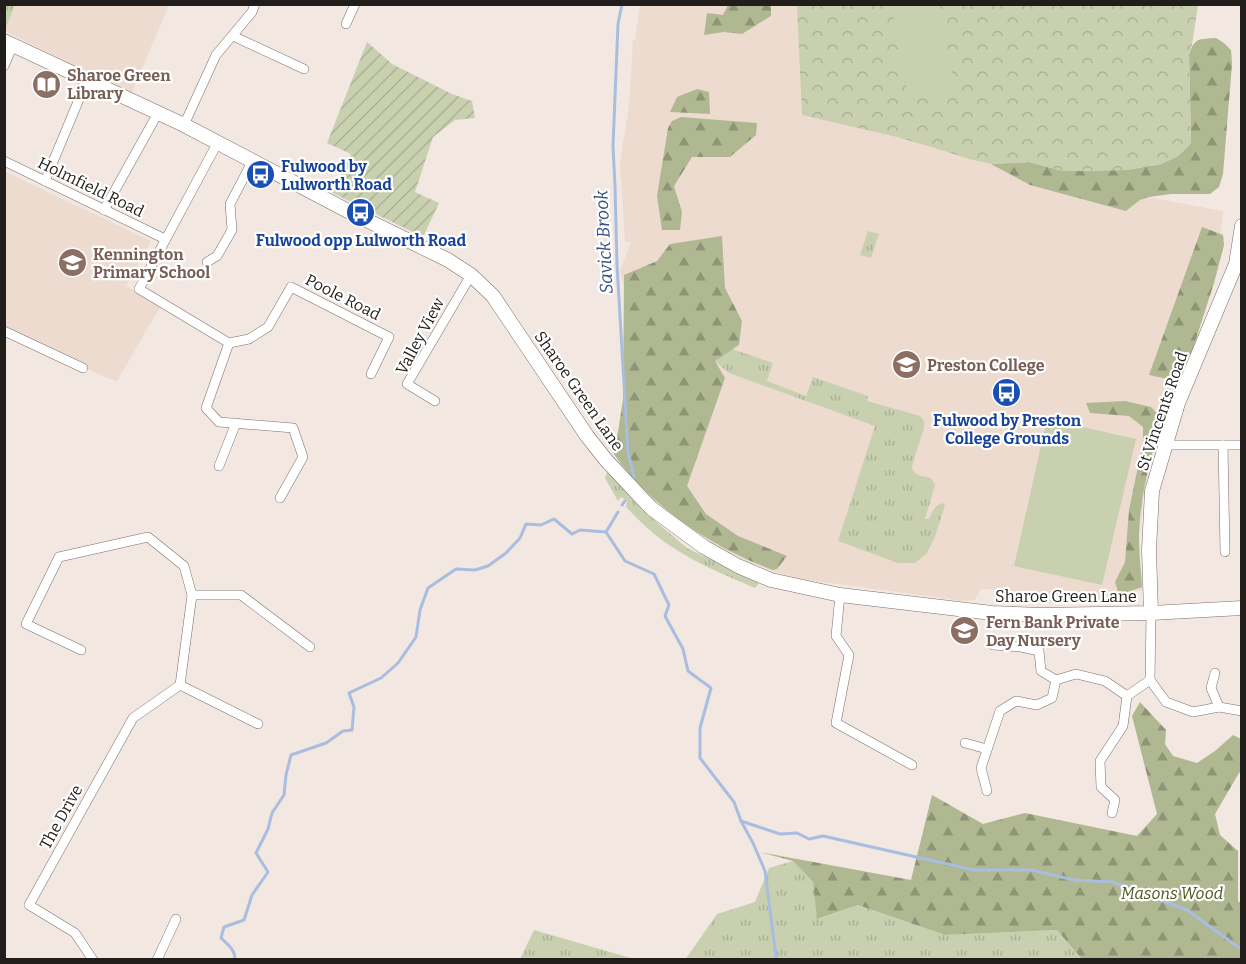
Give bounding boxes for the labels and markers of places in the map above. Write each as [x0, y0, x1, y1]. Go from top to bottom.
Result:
place label: Sharoe Green Library [67, 66, 171, 103]
library icon: Sharoe Green Library [30, 68, 62, 100]
place label: Fulwood by Lulworth Road [281, 157, 392, 194]
bus stop icon: Fulwood by Lulworth Road [244, 159, 276, 191]
bus stop icon: Fulwood opp Lulworth Road [345, 196, 377, 228]
place label: Fulwood opp Lulworth Road [256, 231, 466, 250]
place label: Kennington Primary School [93, 245, 210, 282]
school or university icon: Kennington Primary School [56, 247, 88, 279]
school or university icon: Preston College [890, 349, 922, 381]
place label: Preston College [927, 356, 1045, 375]
bus stop icon: Fulwood by Preston College Grounds [991, 376, 1023, 408]
place label: Fulwood by Preston College Grounds [933, 411, 1082, 448]
place label: Fern Bank Private Day Nursery [986, 613, 1120, 650]
school or university icon: Fern Bank Private Day Nursery [949, 615, 981, 647]

